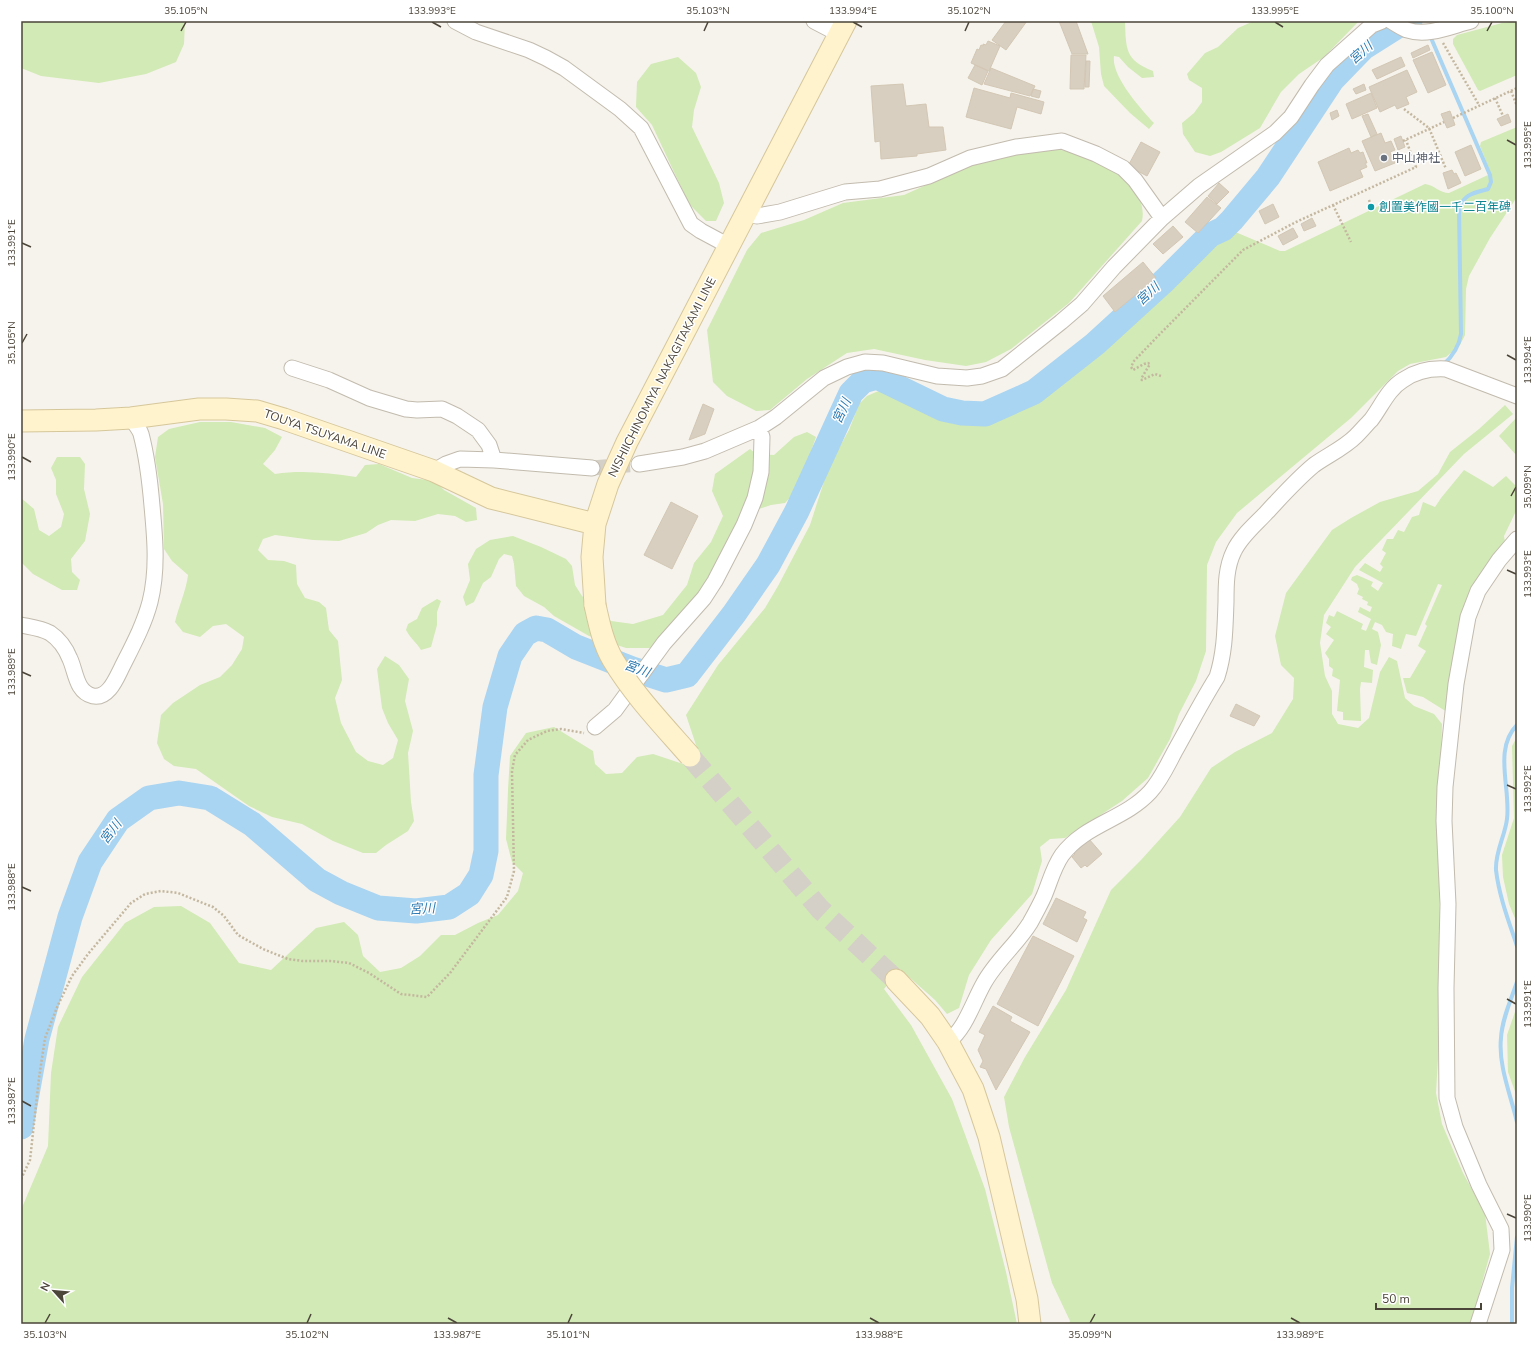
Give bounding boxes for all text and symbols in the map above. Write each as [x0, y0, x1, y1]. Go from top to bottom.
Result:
text: 35.105°N [164, 4, 208, 18]
text: 133.993°E [408, 4, 456, 18]
text: 35.103°N [686, 4, 730, 18]
text: 133.994°E [829, 4, 877, 18]
text: 35.102°N [947, 4, 991, 18]
text: 133.995°E [1251, 4, 1299, 18]
text: 35.100°N [1470, 4, 1514, 18]
water label: 宮川 [1345, 36, 1378, 68]
text: 133.995°E [1521, 121, 1535, 169]
place label: 中山神社 [1392, 150, 1440, 166]
marker: 中山神社 [1379, 153, 1389, 163]
place label: 創置美作國一千二百年碑 [1379, 199, 1511, 215]
marker: 創置美作國一千二百年碑 [1366, 202, 1376, 212]
text: 133.991°E [5, 219, 19, 267]
street label: NISHIICHINOMIYA NAKAGITAKAMI LINE [604, 274, 720, 480]
water label: 宮川 [1132, 277, 1165, 309]
text: 35.105°N [5, 321, 19, 365]
text: 133.994°E [1521, 336, 1535, 384]
water label: 宮川 [828, 394, 856, 427]
street label: TOUYA TSUYAMA LINE [262, 406, 388, 462]
text: 133.990°E [5, 433, 19, 481]
text: 35.099°N [1521, 465, 1535, 509]
text: 133.993°E [1521, 550, 1535, 598]
text: 133.989°E [5, 648, 19, 696]
water label: 宮川 [622, 656, 654, 683]
text: 133.992°E [1521, 765, 1535, 813]
water label: 宮川 [96, 815, 127, 848]
text: 133.988°E [5, 863, 19, 911]
water label: 宮川 [409, 899, 437, 919]
text: 133.991°E [1521, 980, 1535, 1028]
text: 133.987°E [5, 1077, 19, 1125]
text: 133.990°E [1521, 1194, 1535, 1242]
north arrow [34, 1271, 74, 1311]
text: N [37, 1280, 54, 1294]
scale bar [1376, 1285, 1481, 1311]
text: 50 m [1382, 1291, 1410, 1307]
text: 35.103°N [23, 1328, 67, 1342]
text: 35.102°N [285, 1328, 329, 1342]
text: 133.987°E [433, 1328, 481, 1342]
text: 35.101°N [546, 1328, 590, 1342]
text: 133.988°E [855, 1328, 903, 1342]
text: 35.099°N [1068, 1328, 1112, 1342]
text: 133.989°E [1276, 1328, 1324, 1342]

